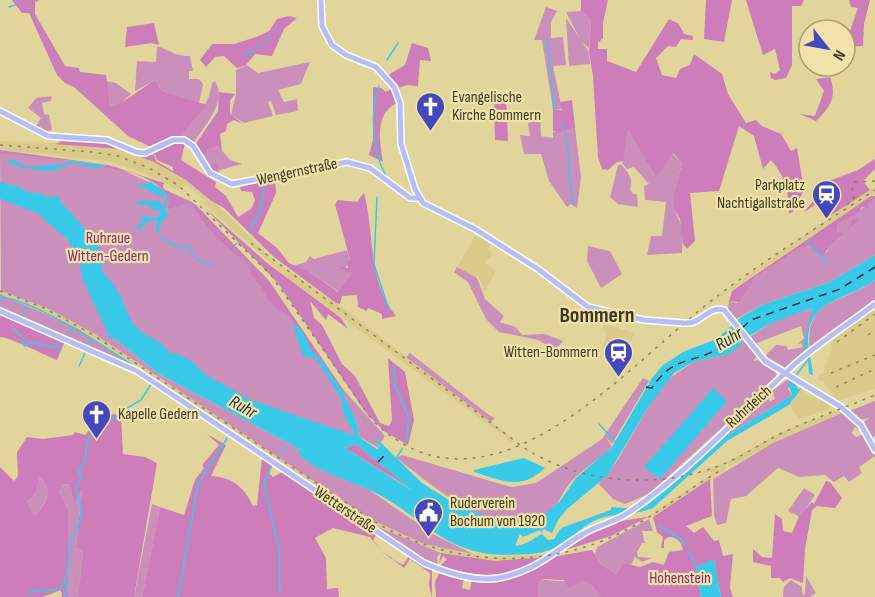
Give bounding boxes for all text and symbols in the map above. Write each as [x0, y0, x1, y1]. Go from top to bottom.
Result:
north arrow [797, 18, 857, 78]
text: N [828, 46, 849, 64]
place label: Evangelische Kirche Bommern [452, 88, 541, 125]
church icon: Evangelische Kirche Bommern [415, 90, 447, 132]
street label: Wengernstraße [255, 154, 339, 190]
place label: Parkplatz Nachtigallstraße [717, 176, 805, 213]
station icon: Parkplatz Nachtigallstraße [810, 178, 842, 220]
park label: Ruhraue Witten-Gedern [67, 229, 149, 266]
district label: Bommern [559, 302, 635, 329]
water label: Ruhr [712, 322, 747, 355]
station icon: Witten-Bommern [603, 336, 635, 378]
place label: Witten-Bommern [504, 343, 598, 362]
street label: Ruhrdeich [722, 382, 776, 432]
water label: Ruhr [226, 391, 261, 423]
church icon: Kapelle Gedern [81, 398, 113, 440]
place label: Kapelle Gedern [118, 405, 198, 424]
street label: Wetterstraße [310, 482, 380, 538]
place label: Ruderverein Bochum von 1920 [450, 494, 545, 531]
public building icon: Ruderverein Bochum von 1920 [413, 496, 445, 538]
park label: Hohenstein [649, 569, 711, 588]

